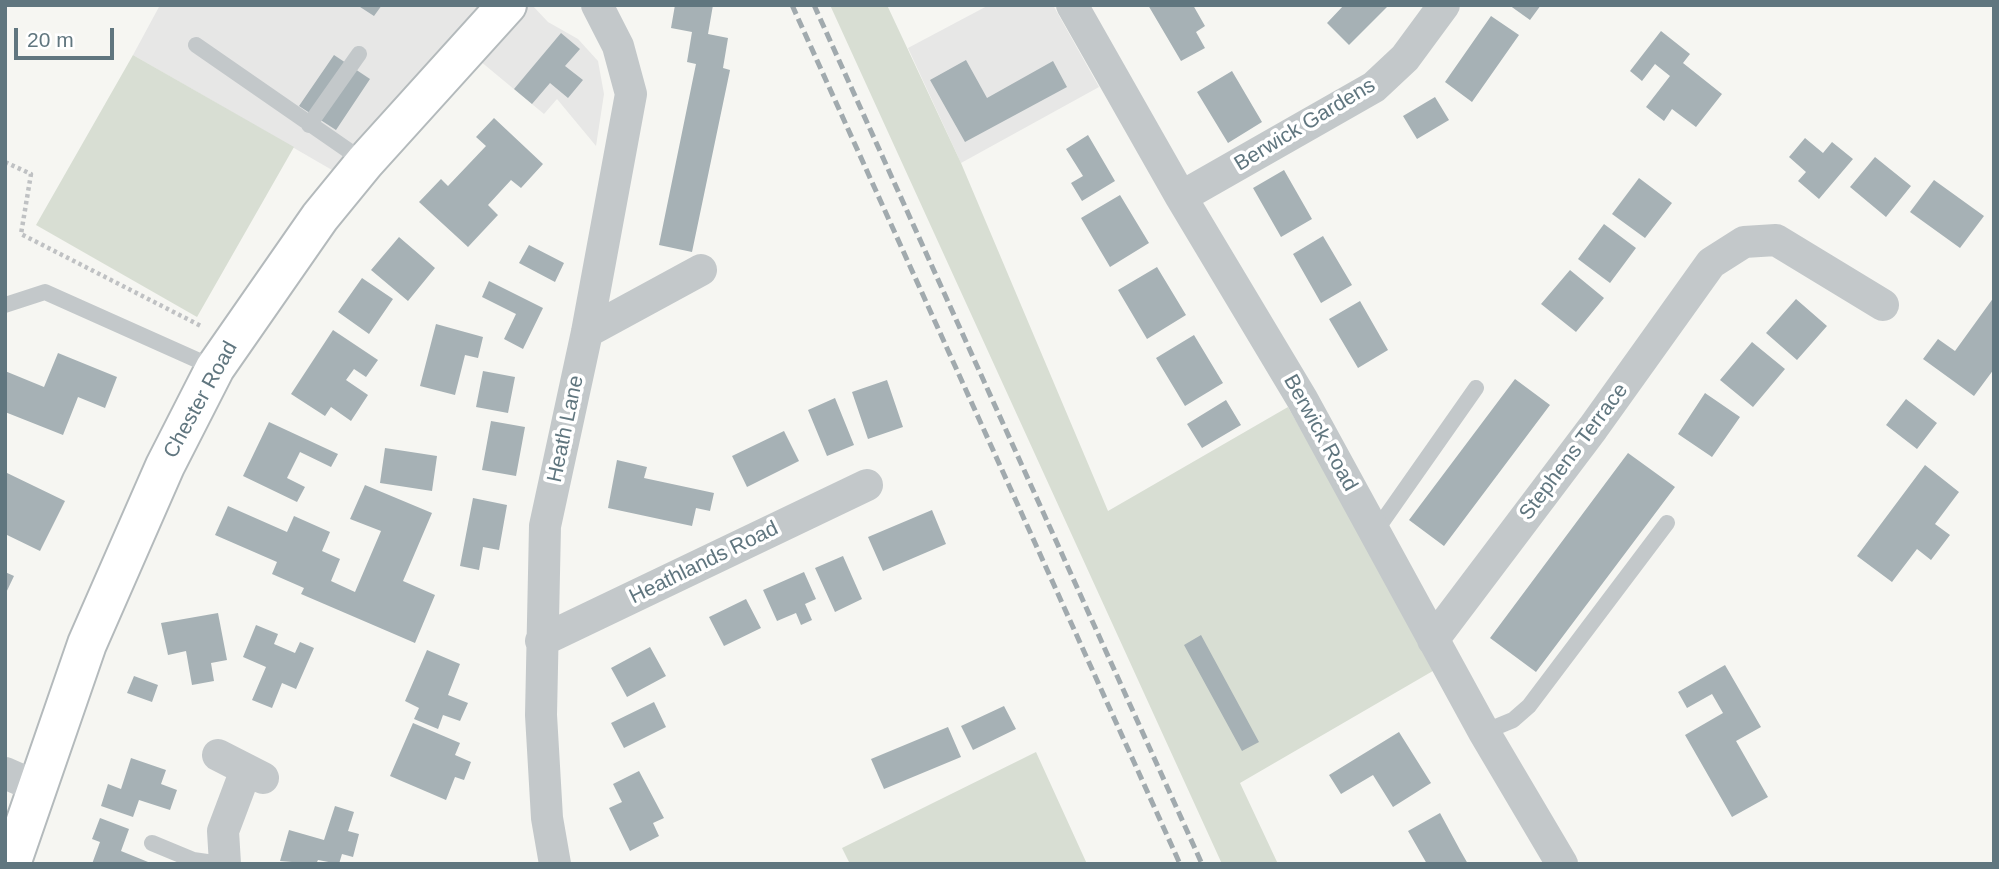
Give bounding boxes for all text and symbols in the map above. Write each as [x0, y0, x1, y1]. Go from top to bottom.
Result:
scale bar [18, 14, 117, 58]
text: 20 m [27, 28, 74, 51]
street label: Berwick Gardens [1230, 73, 1380, 177]
street label: Chester Road [159, 337, 243, 463]
street label: Berwick Road [1278, 370, 1362, 496]
street label: Heath Lane [542, 373, 590, 485]
street label: Stephens Terrace [1514, 379, 1634, 525]
street label: Heathlands Road [626, 516, 782, 610]

